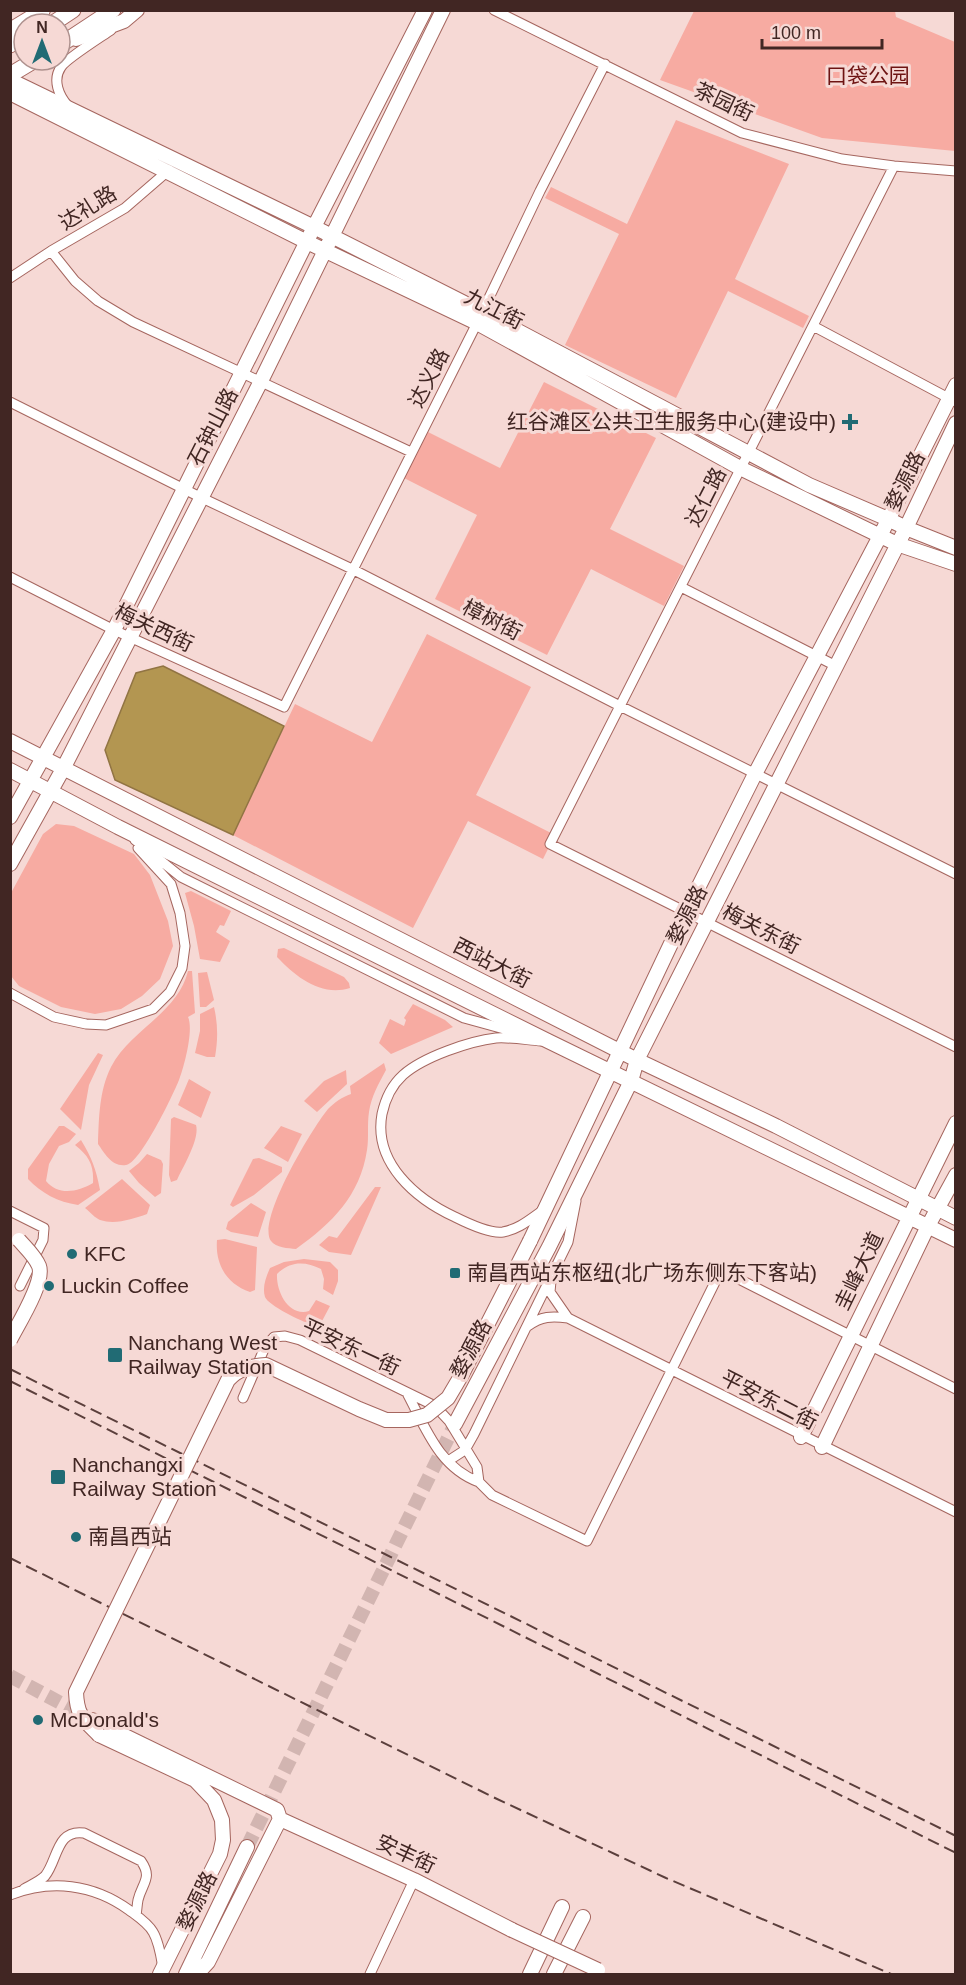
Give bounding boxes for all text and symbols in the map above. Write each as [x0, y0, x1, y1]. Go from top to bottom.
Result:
north arrow [12, 12, 72, 72]
scale bar [762, 12, 882, 50]
text: N [36, 19, 48, 36]
text: 100 m [771, 23, 821, 43]
park label: 口袋公园 [826, 64, 910, 87]
street label: 茶园街 [691, 78, 758, 125]
street label: 达礼路 [55, 181, 121, 234]
street label: 九江街 [461, 284, 528, 333]
street label: 达义路 [404, 344, 453, 411]
street label: 石钟山路 [183, 384, 242, 469]
place label: 红谷滩区公共卫生服务中心(建设中) [507, 410, 836, 433]
marker: 红谷滩区公共卫生服务中心(建设中) [841, 413, 859, 431]
street label: 婺源路 [880, 447, 929, 514]
street label: 达仁路 [681, 463, 730, 530]
street label: 樟树街 [459, 595, 526, 644]
street label: 梅关西街 [111, 599, 197, 656]
street label: 婺源路 [662, 881, 711, 948]
street label: 梅关东街 [719, 899, 804, 958]
street label: 西站大街 [450, 933, 535, 992]
street label: 圭峰大道 [830, 1228, 887, 1314]
place label: KFC [84, 1242, 126, 1265]
marker: KFC [65, 1247, 79, 1261]
place label: 南昌西站东枢纽(北广场东侧东下客站) [467, 1261, 817, 1284]
marker: 南昌西站东枢纽(北广场东侧东下客站) [448, 1266, 462, 1280]
place label: Luckin Coffee [61, 1274, 189, 1297]
marker: Luckin Coffee [42, 1279, 56, 1293]
street label: 平安东一街 [299, 1314, 404, 1379]
street label: 婺源路 [446, 1316, 496, 1382]
place label: Nanchang West Railway Station [128, 1331, 277, 1378]
marker: Nanchang West Railway Station [106, 1346, 124, 1364]
street label: 平安东二街 [717, 1365, 821, 1434]
place label: Nanchangxi Railway Station [72, 1453, 217, 1500]
marker: Nanchangxi Railway Station [49, 1468, 67, 1486]
place label: 南昌西站 [88, 1525, 172, 1548]
marker: 南昌西站 [69, 1530, 83, 1544]
place label: McDonald's [50, 1708, 159, 1731]
marker: McDonald's [31, 1713, 45, 1727]
street label: 安丰街 [373, 1830, 440, 1877]
street label: 婺源路 [172, 1867, 221, 1934]

